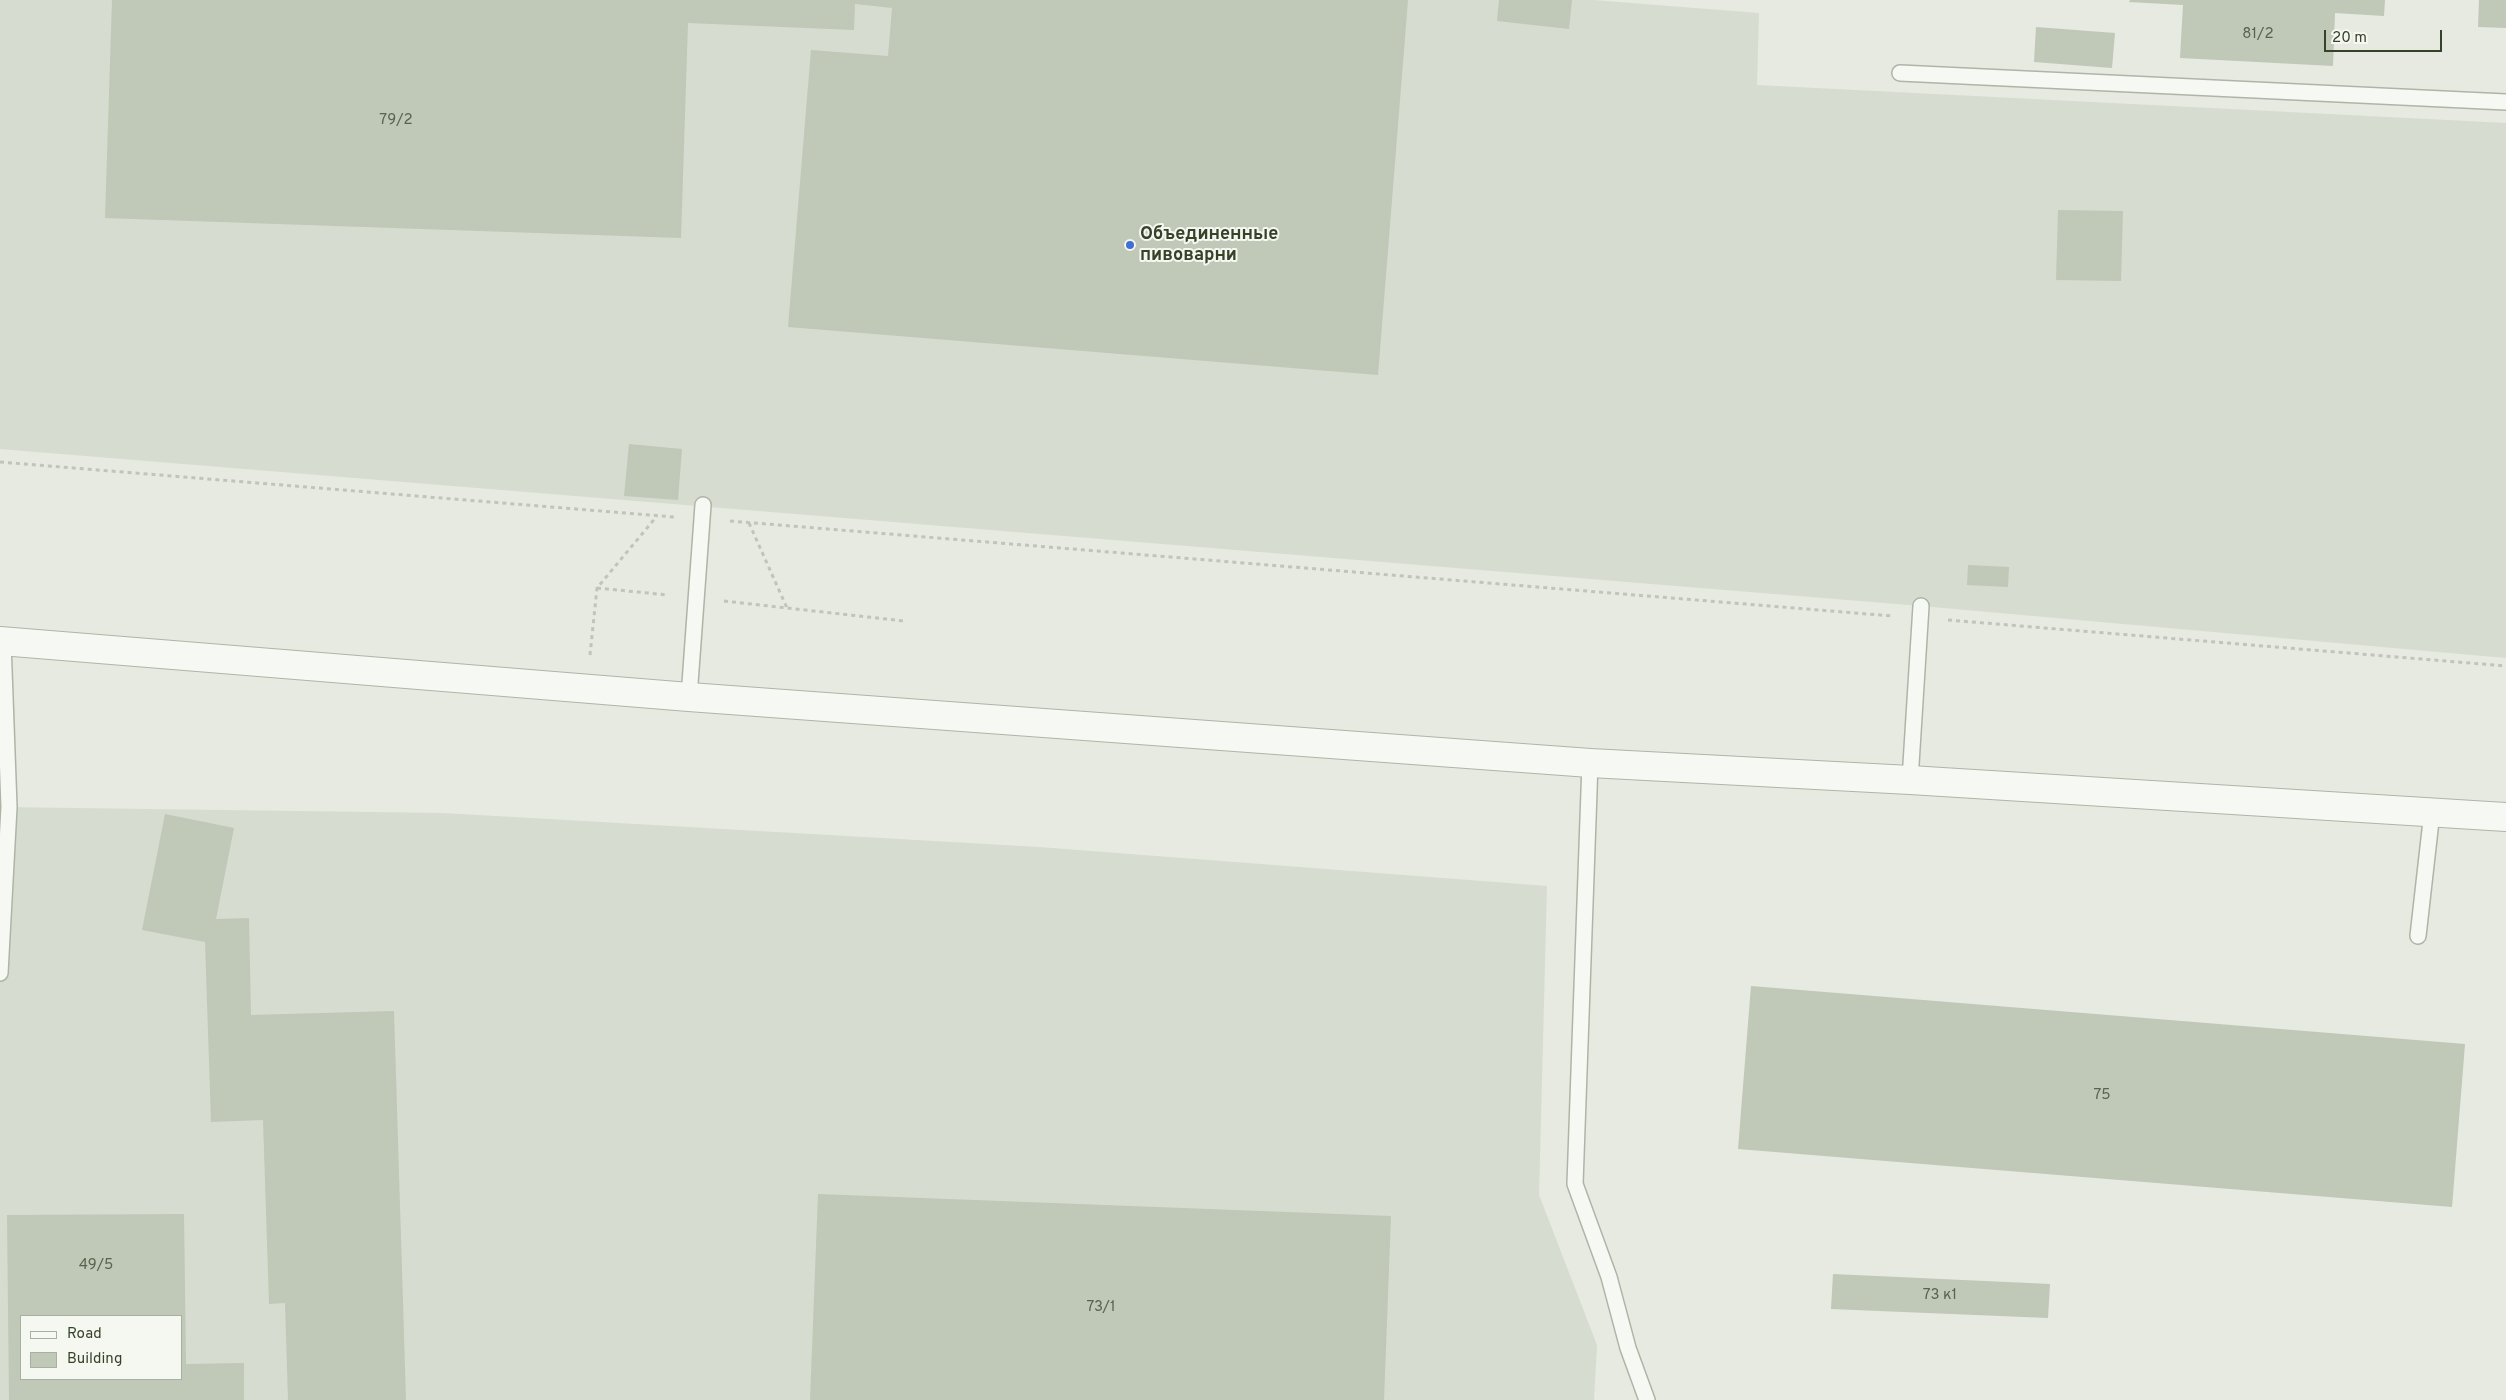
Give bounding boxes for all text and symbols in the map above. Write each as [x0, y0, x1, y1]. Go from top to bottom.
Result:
scale bar [2326, 20, 2444, 52]
house number: 81/2 [2242, 26, 2274, 44]
text: 20 m [2332, 29, 2367, 48]
house number: 79/2 [379, 112, 413, 130]
place label: Объединенные пивоварни [1140, 224, 1278, 266]
marker: Объединенные пивоварни [1124, 239, 1136, 251]
house number: 75 [2093, 1087, 2111, 1105]
house number: 49/5 [79, 1257, 113, 1275]
house number: 73 к1 [1923, 1287, 1957, 1305]
house number: 73/1 [1086, 1299, 1116, 1317]
legend [20, 1315, 182, 1380]
text: Road [67, 1325, 102, 1344]
text: Building [67, 1350, 122, 1369]

